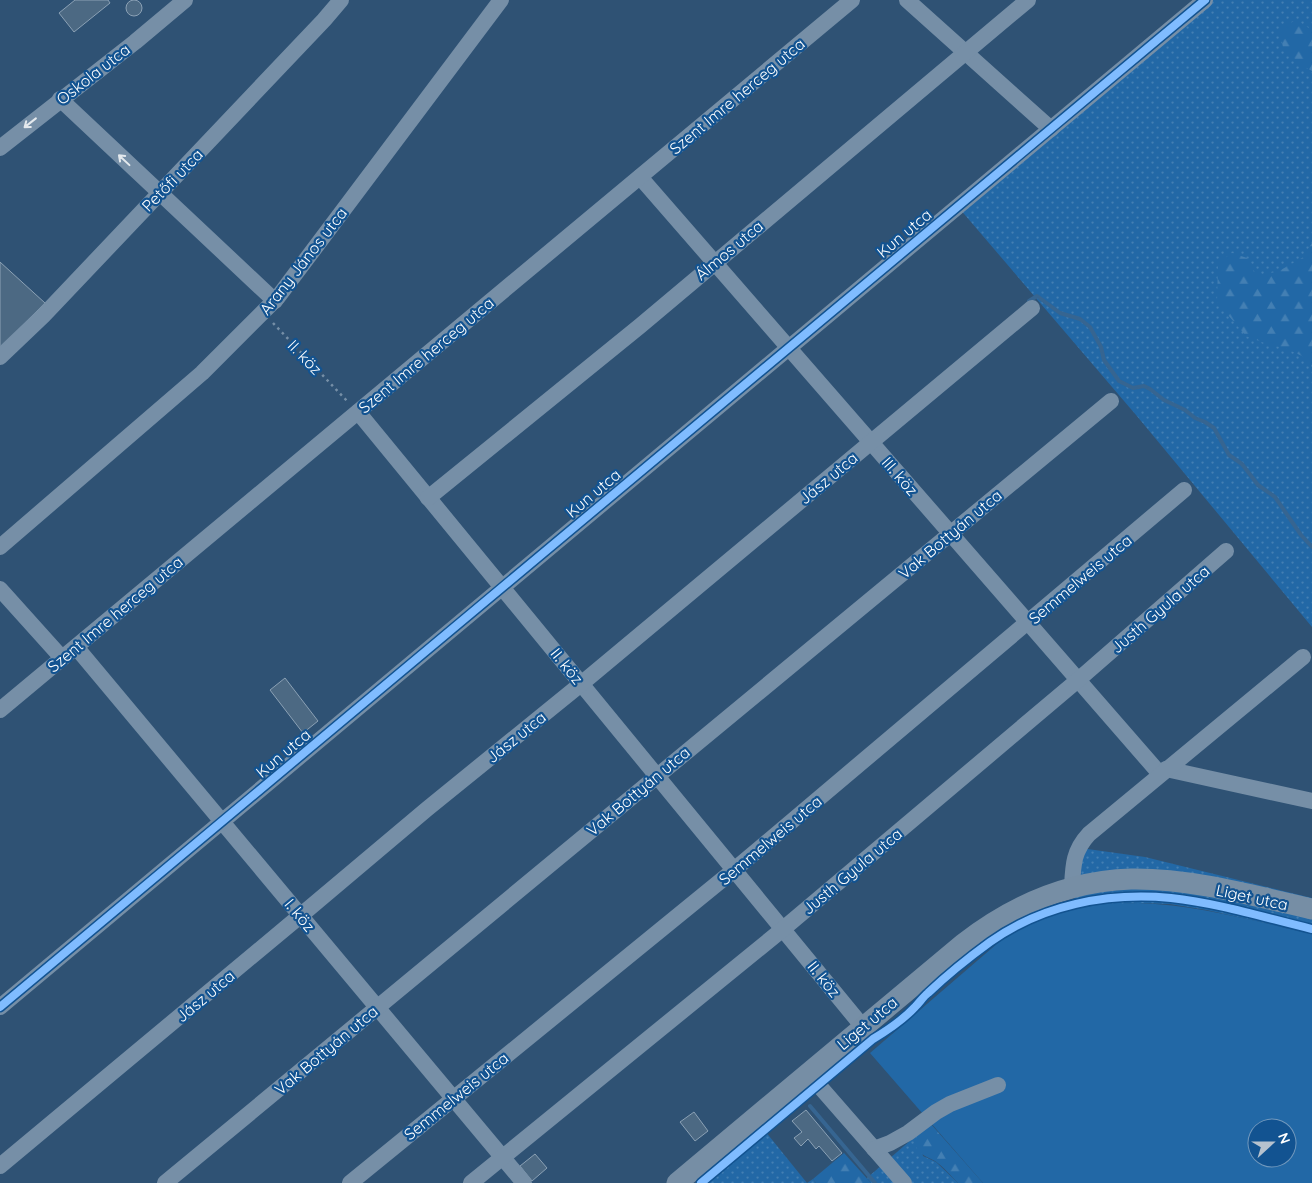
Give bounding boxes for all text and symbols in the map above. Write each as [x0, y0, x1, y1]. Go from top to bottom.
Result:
street label: Szent Imre herceg utca [665, 34, 809, 158]
street label: Oskola utca [52, 39, 134, 109]
one-way arrow [23, 118, 36, 129]
street label: Petőfi utca [137, 144, 207, 216]
one-way arrow [118, 154, 130, 166]
street label: Arany János utca [255, 203, 351, 319]
street label: Kun utca [872, 204, 936, 262]
street label: Álmos utca [691, 216, 767, 284]
street label: Szent Imre herceg utca [354, 293, 498, 417]
street label: II. köz [284, 335, 326, 379]
street label: Jász utca [794, 448, 862, 508]
street label: III. köz [878, 452, 922, 500]
street label: Kun utca [561, 464, 625, 522]
street label: Vak Bottyán utca [894, 485, 1006, 583]
street label: Semmelweis utca [1024, 530, 1136, 628]
street label: Szent Imre herceg utca [43, 552, 187, 676]
street label: Justh Gyula utca [1107, 561, 1213, 657]
street label: II. köz [546, 644, 588, 688]
street label: Jász utca [482, 707, 550, 767]
street label: Kun utca [251, 724, 315, 782]
street label: Vak Bottyán utca [582, 742, 694, 840]
street label: Semmelweis utca [714, 791, 826, 889]
street label: Justh Gyula utca [798, 823, 906, 919]
street label: Liget utca [1214, 880, 1290, 914]
street label: I. köz [280, 894, 320, 936]
street label: II. köz [803, 957, 845, 1001]
street label: Jász utca [171, 966, 239, 1026]
street label: Liget utca [833, 992, 901, 1054]
street label: Vak Bottyán utca [270, 1001, 382, 1099]
street label: Semmelweis utca [400, 1048, 512, 1144]
north arrow [1247, 1118, 1297, 1168]
text: N [1274, 1130, 1294, 1146]

